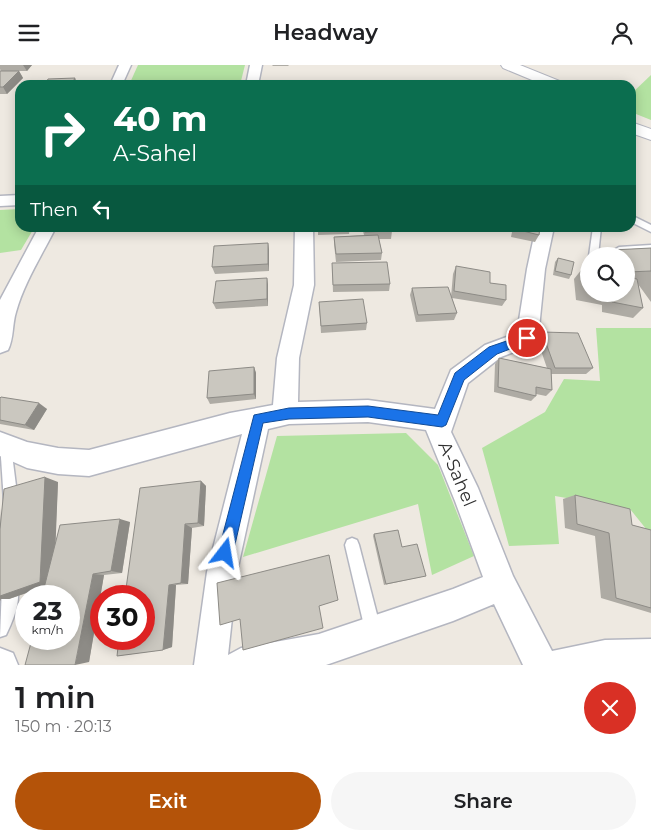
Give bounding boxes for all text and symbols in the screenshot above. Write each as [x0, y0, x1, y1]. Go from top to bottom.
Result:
icon: menu [15, 19, 43, 47]
text: Headway [273, 19, 378, 46]
icon: person [608, 19, 636, 47]
text: 40 m [113, 97, 208, 140]
icon: right [30, 100, 95, 165]
text: A-Sahel [113, 140, 197, 167]
icon: left [88, 195, 116, 223]
text: Then [30, 198, 78, 221]
map controls [580, 247, 635, 302]
button: search [580, 247, 635, 302]
pin [506, 317, 548, 359]
icon: arrive [513, 324, 541, 352]
street label: A-Sahel [433, 438, 481, 510]
position arrow [198, 526, 250, 578]
speed limit sign: 30 [90, 585, 155, 650]
text: 23 [33, 596, 62, 626]
text: km/h [31, 622, 64, 637]
text: 1 min [15, 679, 96, 716]
button: close [584, 682, 636, 734]
text: 150 m · 20:13 [15, 717, 112, 736]
button: Exit [15, 772, 321, 830]
button: Share [331, 772, 636, 830]

